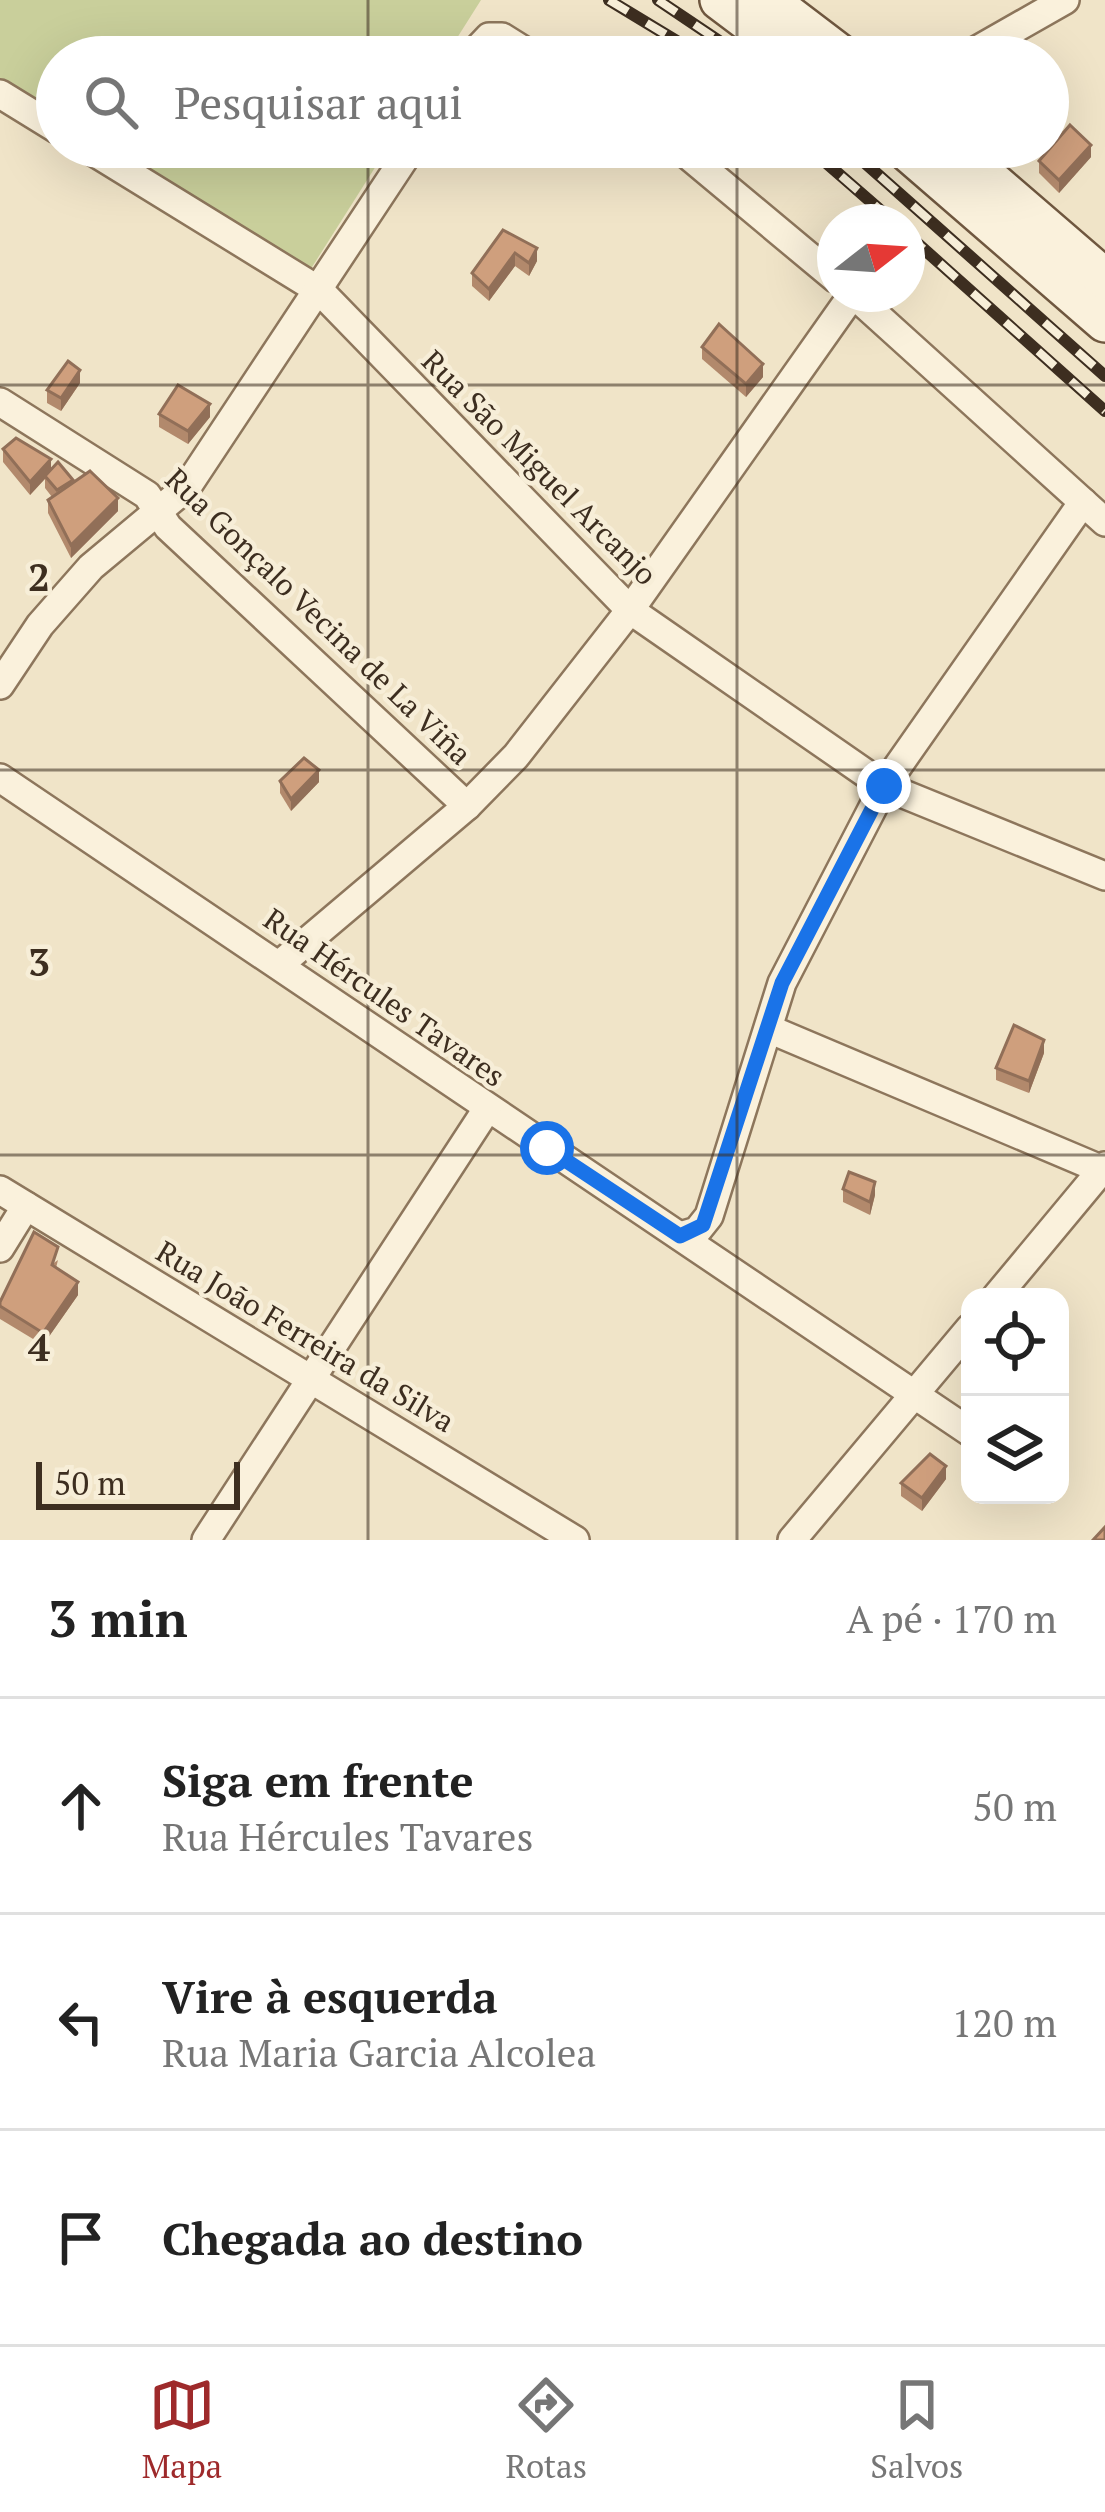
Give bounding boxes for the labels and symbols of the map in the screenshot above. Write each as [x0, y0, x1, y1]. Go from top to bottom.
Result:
north arrow [817, 204, 925, 312]
street label: Rua São Miguel Arcanjo [414, 341, 666, 593]
street label: Rua Gonçalo Vecina de La Viña [157, 459, 480, 773]
text: 2 [28, 550, 50, 602]
route end [857, 759, 911, 813]
street label: Rua Hércules Tavares [256, 899, 513, 1095]
text: 3 [28, 935, 50, 987]
route start [520, 1121, 574, 1175]
street label: Rua João Ferreira da Silva [149, 1231, 462, 1441]
text: 4 [28, 1320, 50, 1372]
scale bar [36, 1456, 240, 1509]

